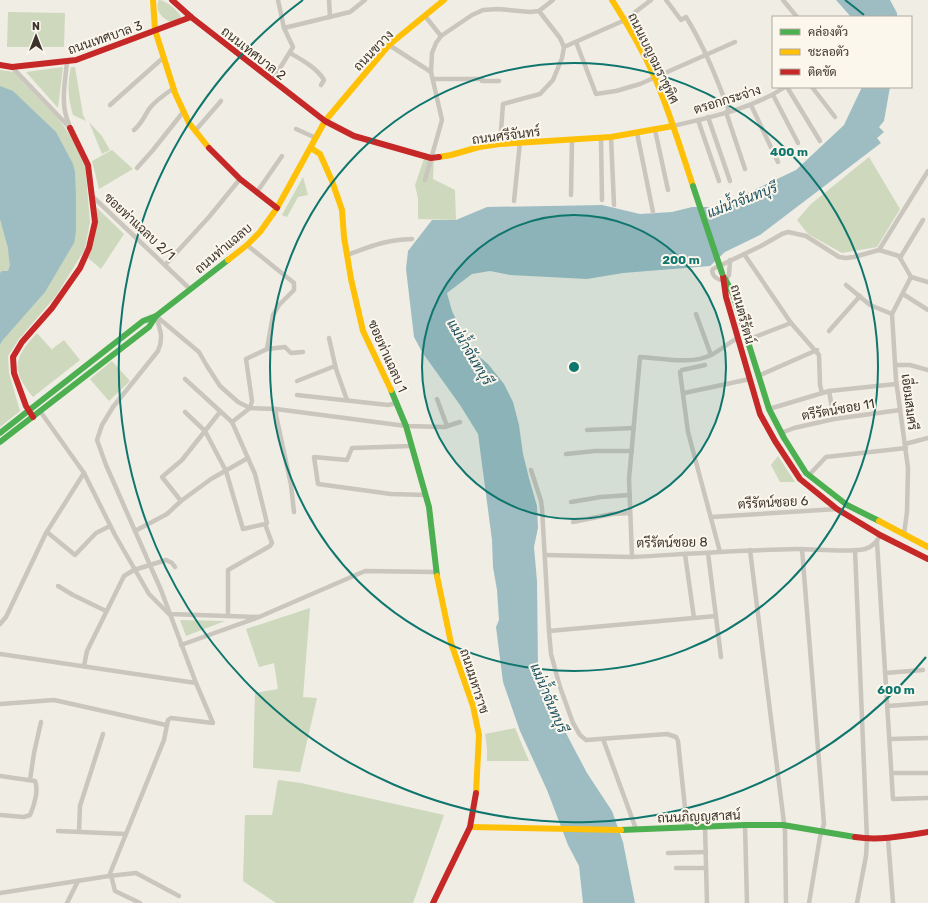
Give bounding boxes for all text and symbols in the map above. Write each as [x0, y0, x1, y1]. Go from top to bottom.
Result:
street label: ถนนเบญจมราชูทิศ [623, 10, 683, 107]
north arrow [16, 16, 56, 56]
legend [772, 16, 912, 88]
street label: ถนนเทศบาล 3 [66, 18, 145, 57]
text: N [32, 20, 40, 33]
street label: ถนนเทศบาล 2 [219, 24, 289, 83]
text: คล่องตัว [808, 25, 848, 39]
street label: ถนนขวาง [350, 27, 396, 74]
text: ชะลอตัว [808, 45, 849, 59]
text: ติดขัด [808, 65, 837, 79]
street label: ตรอกกระจ่าง [692, 82, 763, 117]
street label: ถนนศรีจันทร์ [471, 122, 541, 147]
text: 400 m [770, 145, 808, 159]
water label: แม่น้ำจันทบุรี [703, 175, 781, 223]
street label: ซอยท่าแฉลบ 2/1 [101, 190, 178, 263]
street label: ถนนท่าแฉลบ [192, 220, 255, 277]
text: 200 m [662, 253, 700, 267]
street label: ถนนตรีรัตน์ [727, 282, 760, 345]
water label: แม่น้ำจันทบุรี [442, 314, 500, 390]
street label: ซอยท่าแฉลบ 1 [365, 318, 410, 395]
centre of rings [567, 360, 581, 374]
street label: เอี่ยมสมศรี [899, 372, 925, 431]
street label: ตรีรัตน์ซอย 11 [800, 394, 876, 423]
street label: ตรีรัตน์ซอย 6 [737, 491, 809, 512]
street label: ตรีรัตน์ซอย 8 [636, 532, 708, 551]
street label: ถนนมหาราช [457, 647, 492, 716]
water label: แม่น้ำจันทบุรี [525, 659, 575, 737]
text: 600 m [877, 683, 915, 697]
street label: ถนนภิญญสาสน์ [657, 806, 741, 826]

